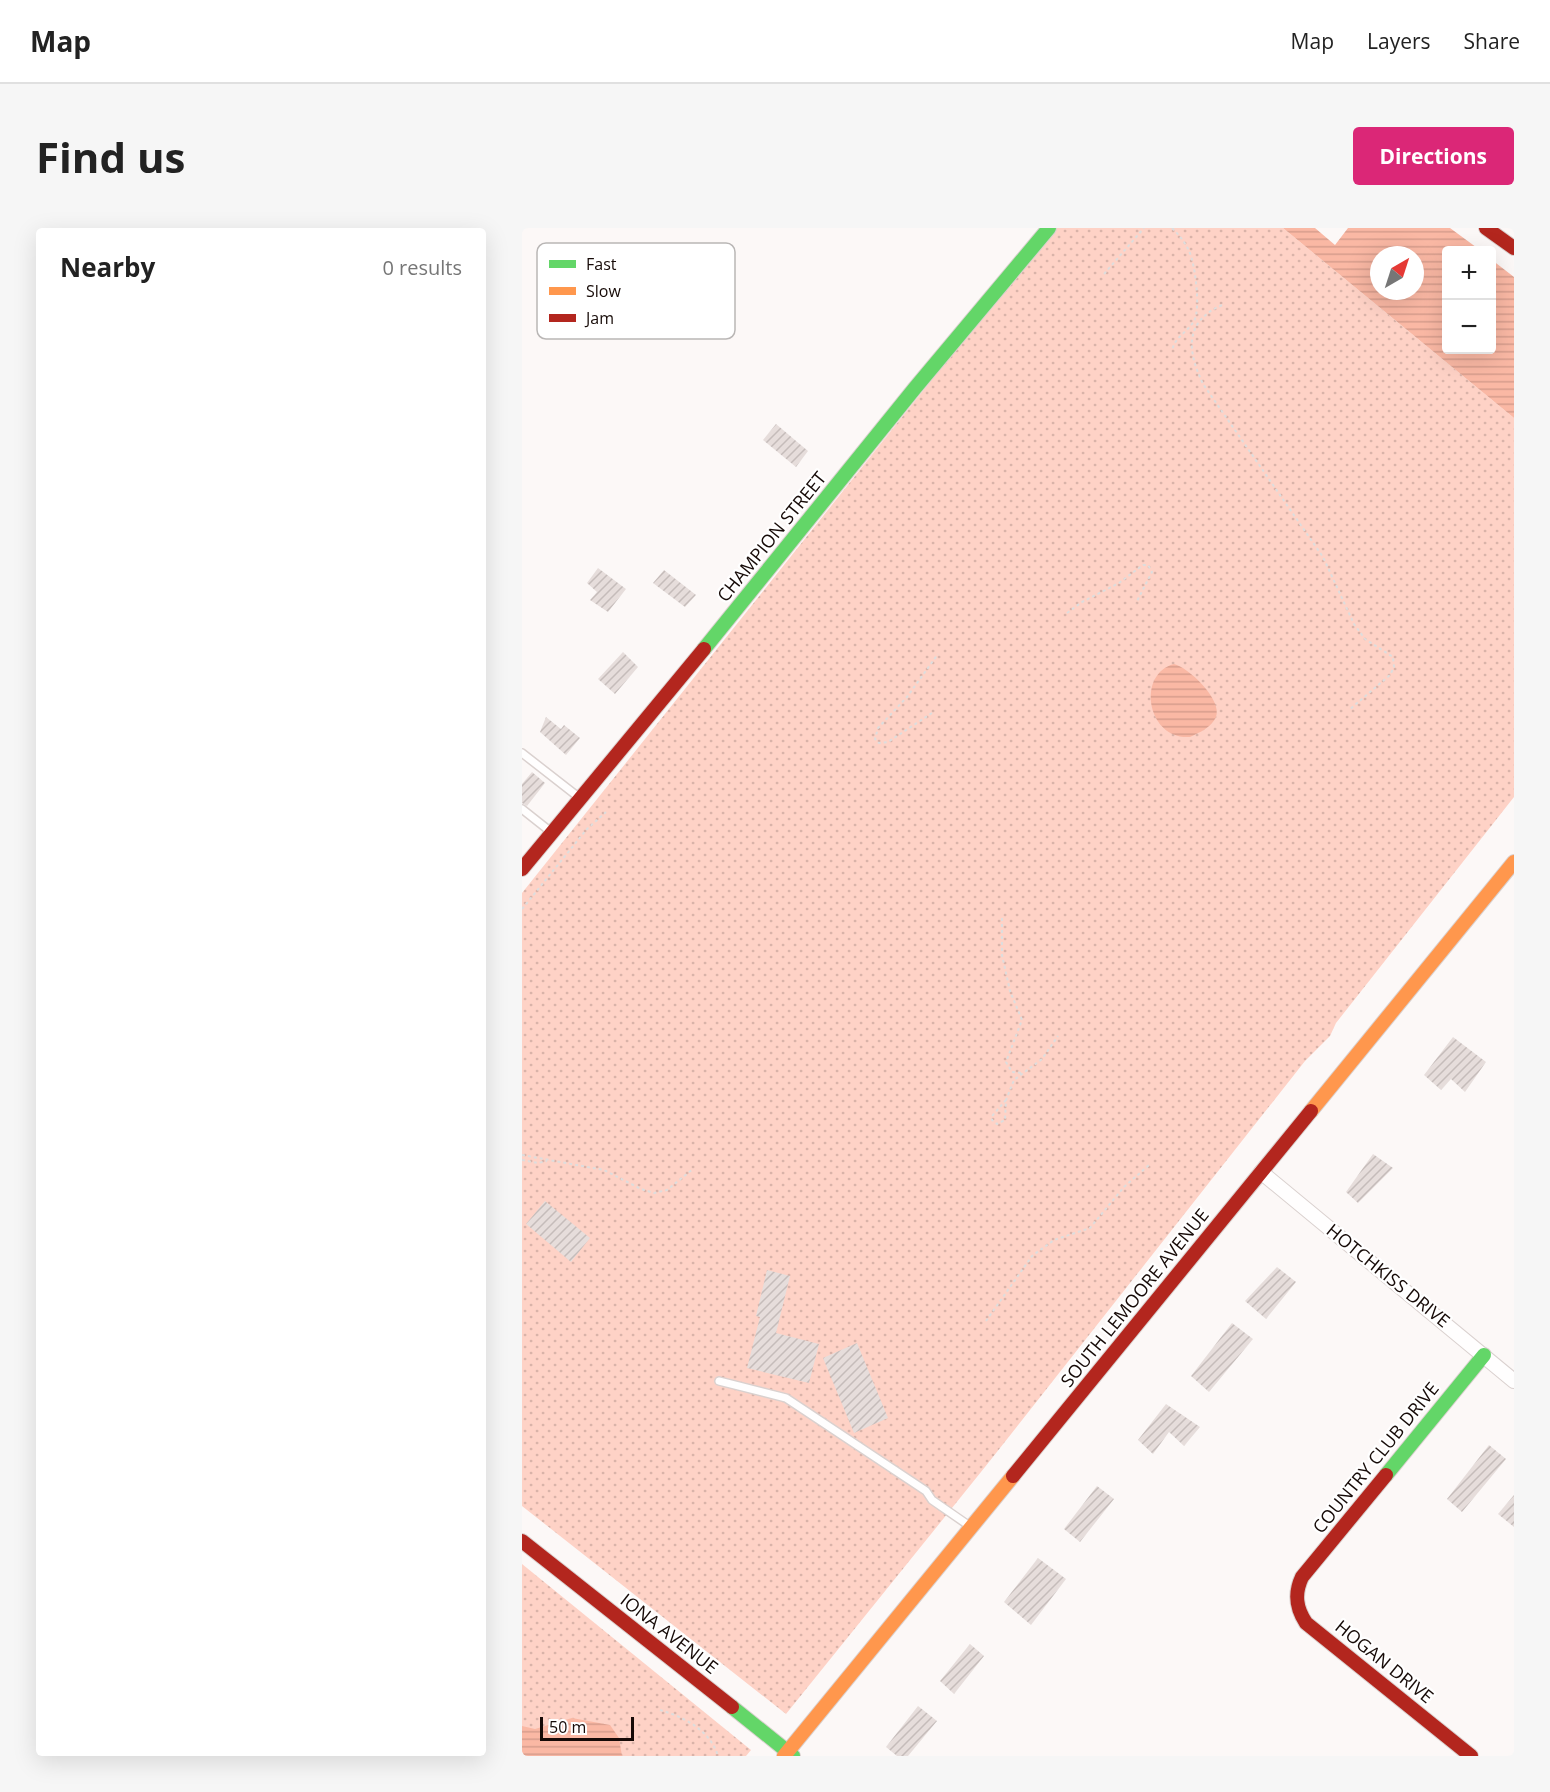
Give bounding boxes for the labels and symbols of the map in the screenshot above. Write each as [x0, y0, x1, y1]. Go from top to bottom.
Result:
legend [537, 243, 735, 339]
north arrow [1370, 246, 1424, 300]
text: Fast [586, 253, 617, 275]
text: Slow [586, 280, 621, 302]
text: Jam [584, 307, 614, 329]
street label: CHAMPION STREET [711, 466, 831, 607]
street label: SOUTH LEMOORE AVENUE [1055, 1203, 1214, 1392]
street label: HOTCHKISS DRIVE [1322, 1218, 1455, 1332]
street label: COUNTRY CLUB DRIVE [1307, 1377, 1444, 1538]
street label: IONA AVENUE [616, 1588, 723, 1679]
street label: HOGAN DRIVE [1330, 1614, 1439, 1708]
scale bar [540, 1714, 634, 1742]

